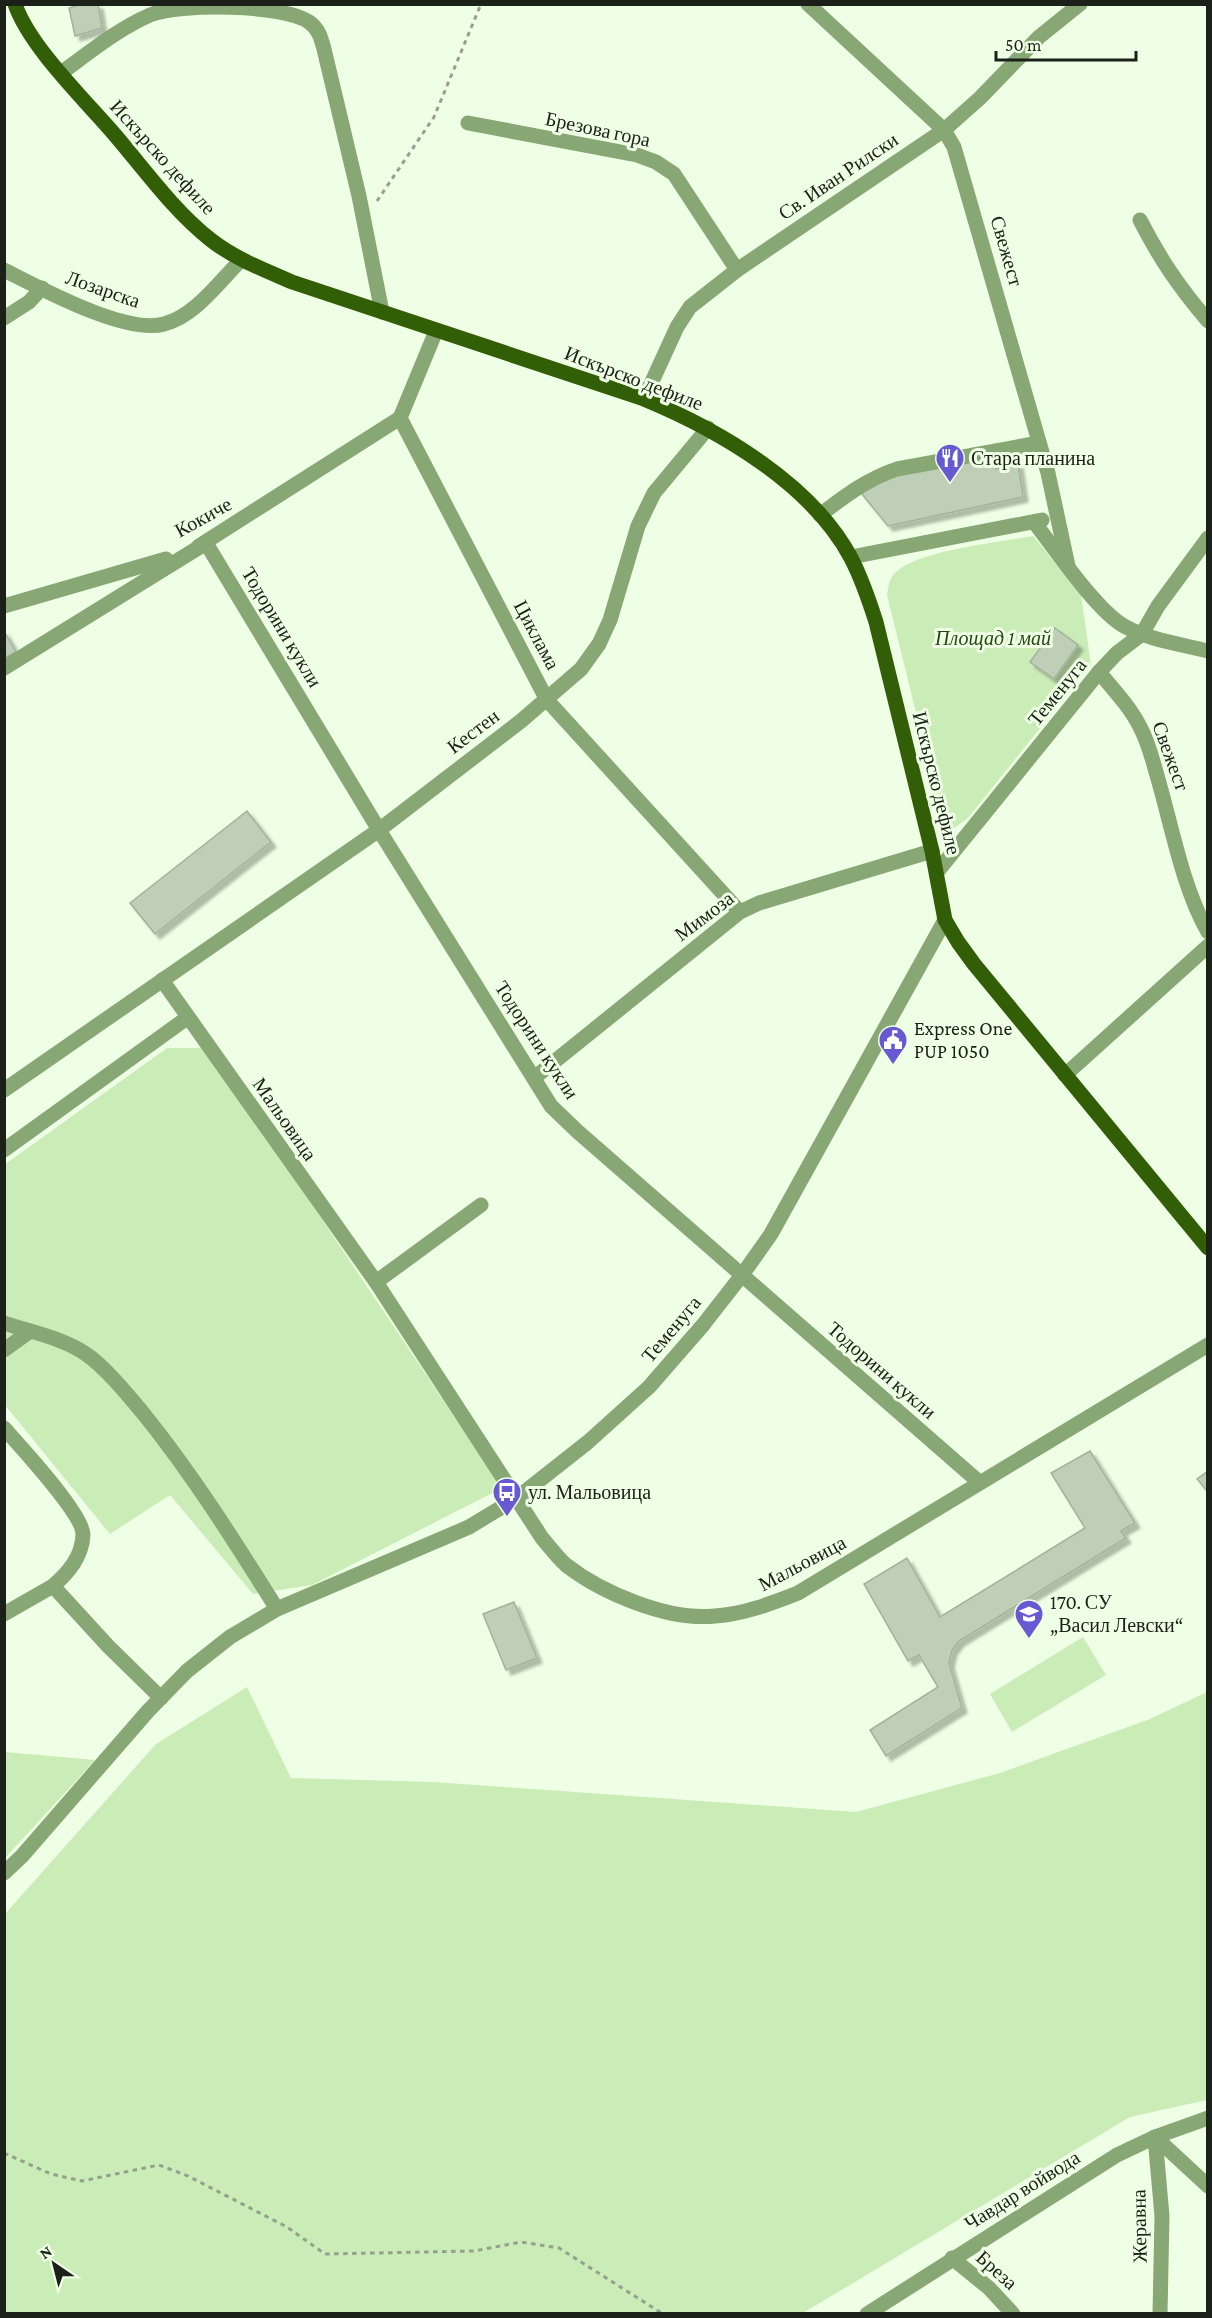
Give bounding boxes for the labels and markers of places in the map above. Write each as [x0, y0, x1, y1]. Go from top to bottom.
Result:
restaurant icon: Стара планина [934, 442, 966, 484]
place label: Стара планина [971, 447, 1095, 470]
place label: Express One PUP 1050 [914, 1017, 1012, 1062]
public building icon: Express One PUP 1050 [877, 1024, 909, 1066]
bus stop icon: ул. Мальовица [491, 1476, 523, 1518]
place label: ул. Мальовица [528, 1481, 651, 1504]
place label: 170. СУ „Васил Левски“ [1050, 1591, 1183, 1636]
school or university icon: 170. СУ „Васил Левски“ [1013, 1598, 1045, 1640]

